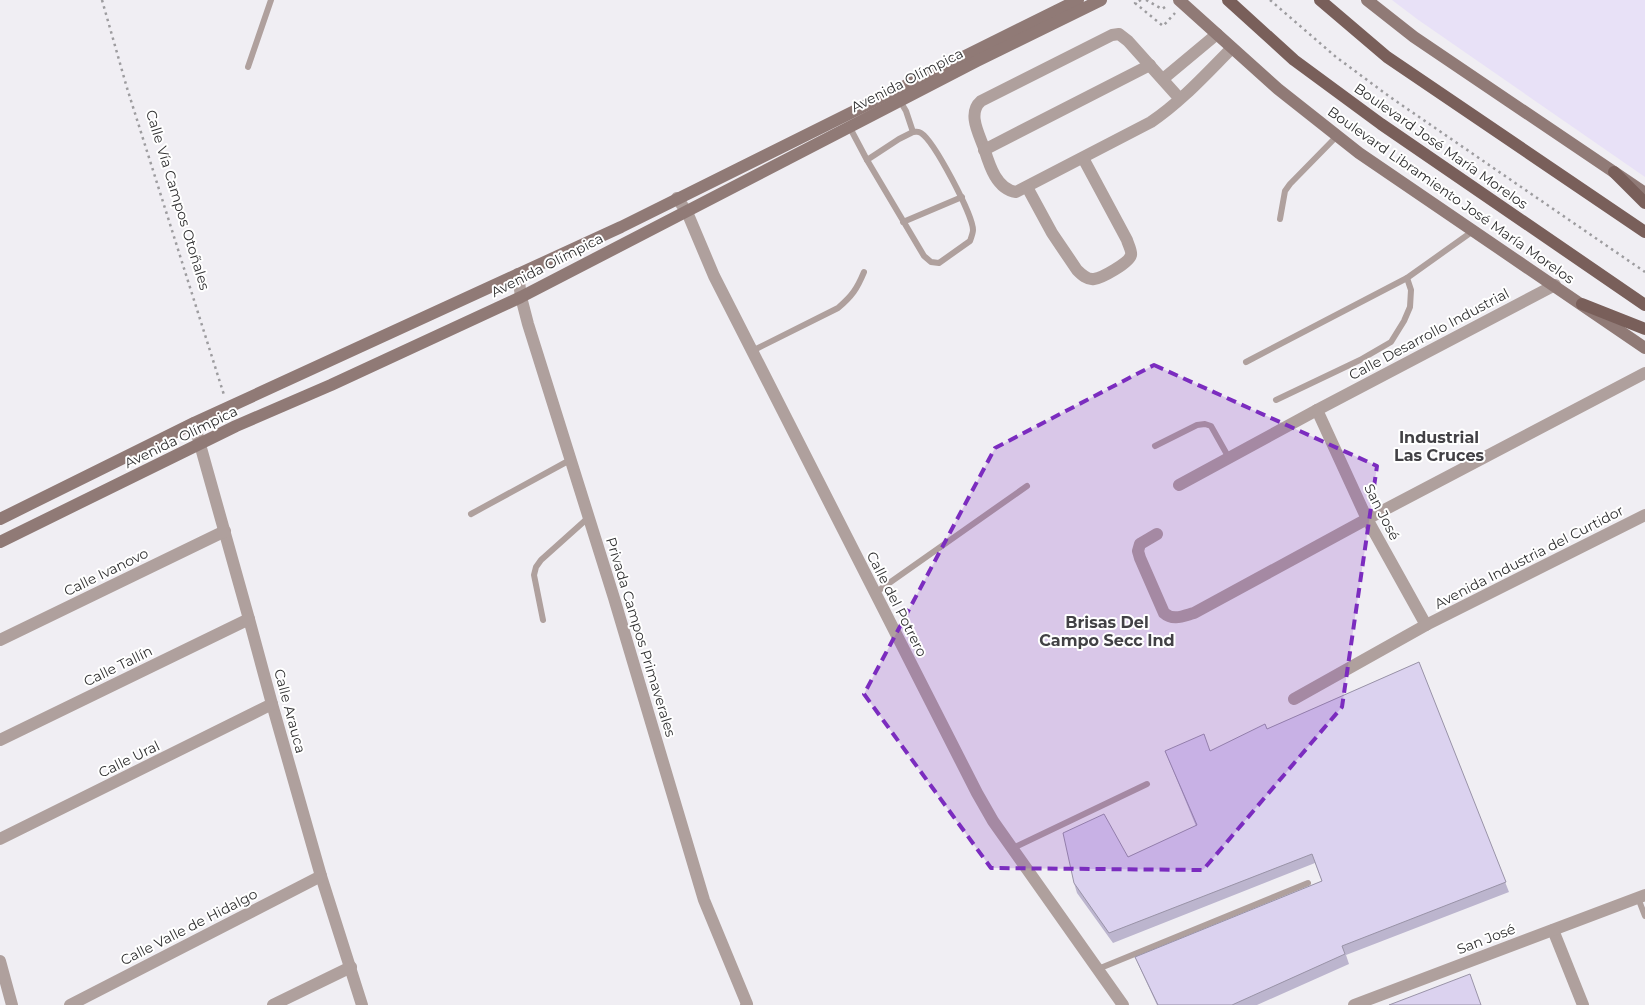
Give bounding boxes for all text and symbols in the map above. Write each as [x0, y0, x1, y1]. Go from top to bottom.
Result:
street label: Avenida Olímpica [848, 44, 966, 116]
street label: Boulevard José María Morelos [1351, 79, 1531, 213]
street label: Boulevard Libramiento José María Morelos [1324, 102, 1578, 288]
street label: Calle Vía Campos Otoñales [142, 108, 214, 292]
street label: Avenida Olímpica [488, 229, 606, 301]
street label: Calle Desarrollo Industrial [1346, 284, 1512, 384]
street label: Avenida Olímpica [121, 402, 241, 472]
district label: Industrial Las Cruces [1394, 428, 1485, 465]
street label: San José [1360, 481, 1404, 543]
street label: Avenida Industria del Curtidor [1431, 501, 1627, 613]
street label: Privada Campos Primaverales [602, 535, 680, 739]
street label: Calle Ivanovo [61, 544, 151, 600]
street label: Calle del Potrero [863, 548, 931, 660]
district label: Brisas Del Campo Secc Ind [1039, 613, 1175, 650]
street label: Calle Tallín [81, 642, 155, 690]
street label: Calle Arauca [270, 667, 310, 755]
street label: Calle Ural [95, 736, 163, 782]
street label: Calle Valle de Hidalgo [118, 885, 261, 969]
street label: San José [1454, 920, 1518, 958]

